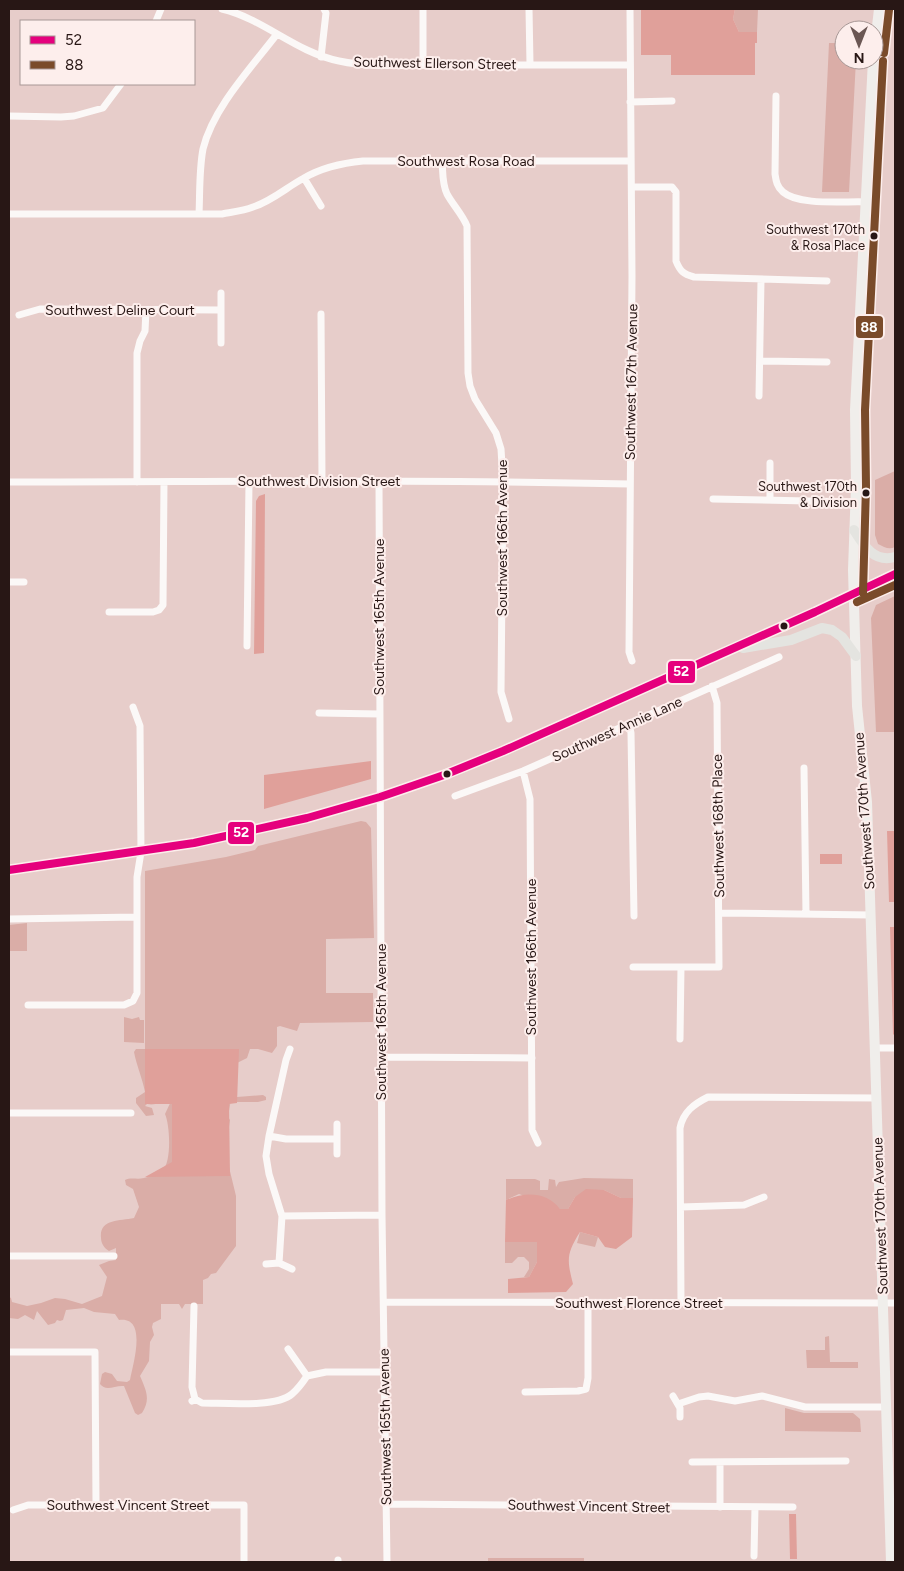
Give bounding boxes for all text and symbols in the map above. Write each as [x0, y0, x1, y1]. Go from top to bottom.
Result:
legend [20, 20, 195, 85]
north arrow [834, 20, 884, 70]
text: 52 [65, 31, 82, 49]
text: N [854, 49, 864, 66]
street label: Southwest Ellerson Street [353, 54, 517, 73]
text: 88 [65, 56, 83, 74]
street label: Southwest Rosa Road [397, 153, 535, 170]
place label: Southwest 170th & Rosa Place [766, 222, 865, 253]
marker: Southwest 170th & Rosa Place [869, 231, 879, 241]
street label: Southwest Deline Court [45, 302, 195, 319]
street label: Southwest 167th Avenue [622, 303, 641, 460]
line badge: 88 [855, 315, 884, 339]
text: 88 [860, 319, 878, 336]
street label: Southwest 166th Avenue [494, 459, 511, 616]
street label: Southwest Division Street [237, 473, 401, 490]
place label: Southwest 170th & Division [758, 479, 857, 510]
marker: Southwest 170th & Division [861, 488, 871, 498]
street label: Southwest 165th Avenue [371, 538, 388, 695]
unlabelled marker [779, 621, 789, 631]
line badge: 52 [667, 660, 696, 684]
text: 52 [673, 663, 689, 680]
street label: Southwest Annie Lane [550, 693, 685, 766]
street label: Southwest 170th Avenue [851, 731, 878, 890]
street label: Southwest 168th Place [709, 754, 728, 898]
unlabelled marker [442, 769, 452, 779]
line badge: 52 [227, 821, 255, 845]
text: 52 [233, 824, 249, 841]
street label: Southwest 166th Avenue [523, 878, 540, 1035]
street label: Southwest 165th Avenue [373, 943, 390, 1100]
street label: Southwest 170th Avenue [869, 1137, 892, 1295]
street label: Southwest Florence Street [555, 1295, 723, 1312]
street label: Southwest 165th Avenue [376, 1348, 395, 1506]
street label: Southwest Vincent Street [47, 1497, 210, 1514]
street label: Southwest Vincent Street [507, 1497, 671, 1516]

